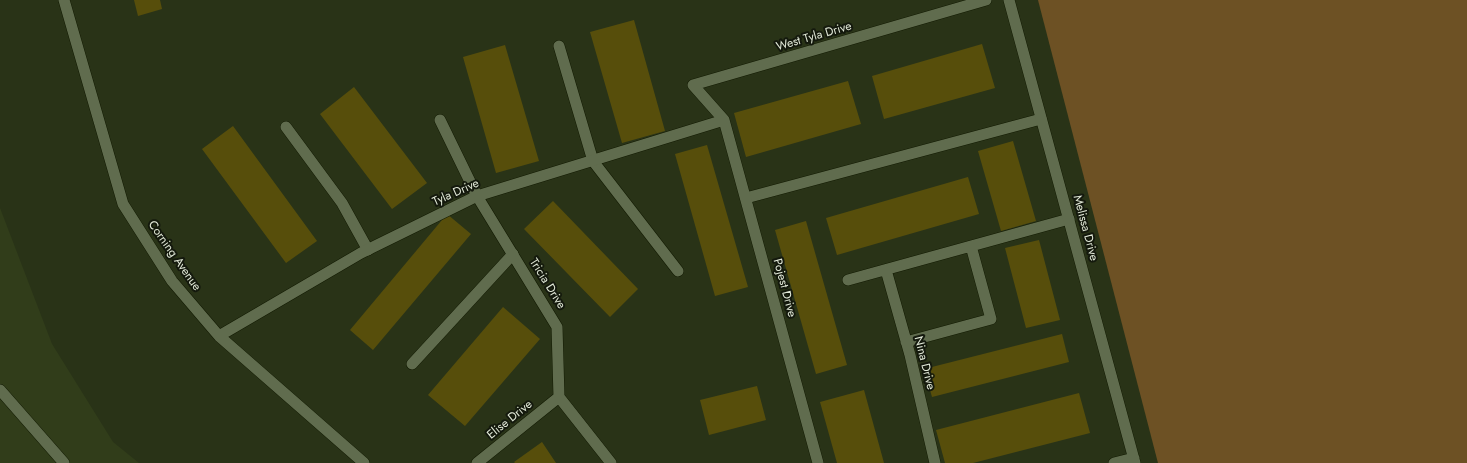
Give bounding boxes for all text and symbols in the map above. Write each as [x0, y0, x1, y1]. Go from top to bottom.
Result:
street label: West Tyla Drive [775, 19, 853, 55]
street label: Tyla Drive [431, 176, 481, 210]
street label: Melissa Drive [1069, 194, 1101, 262]
street label: Corning Avenue [144, 218, 204, 294]
street label: Tricia Drive [526, 256, 568, 312]
street label: Pojest Drive [769, 257, 799, 319]
street label: Nina Drive [910, 335, 938, 391]
street label: Elise Drive [485, 397, 535, 443]

